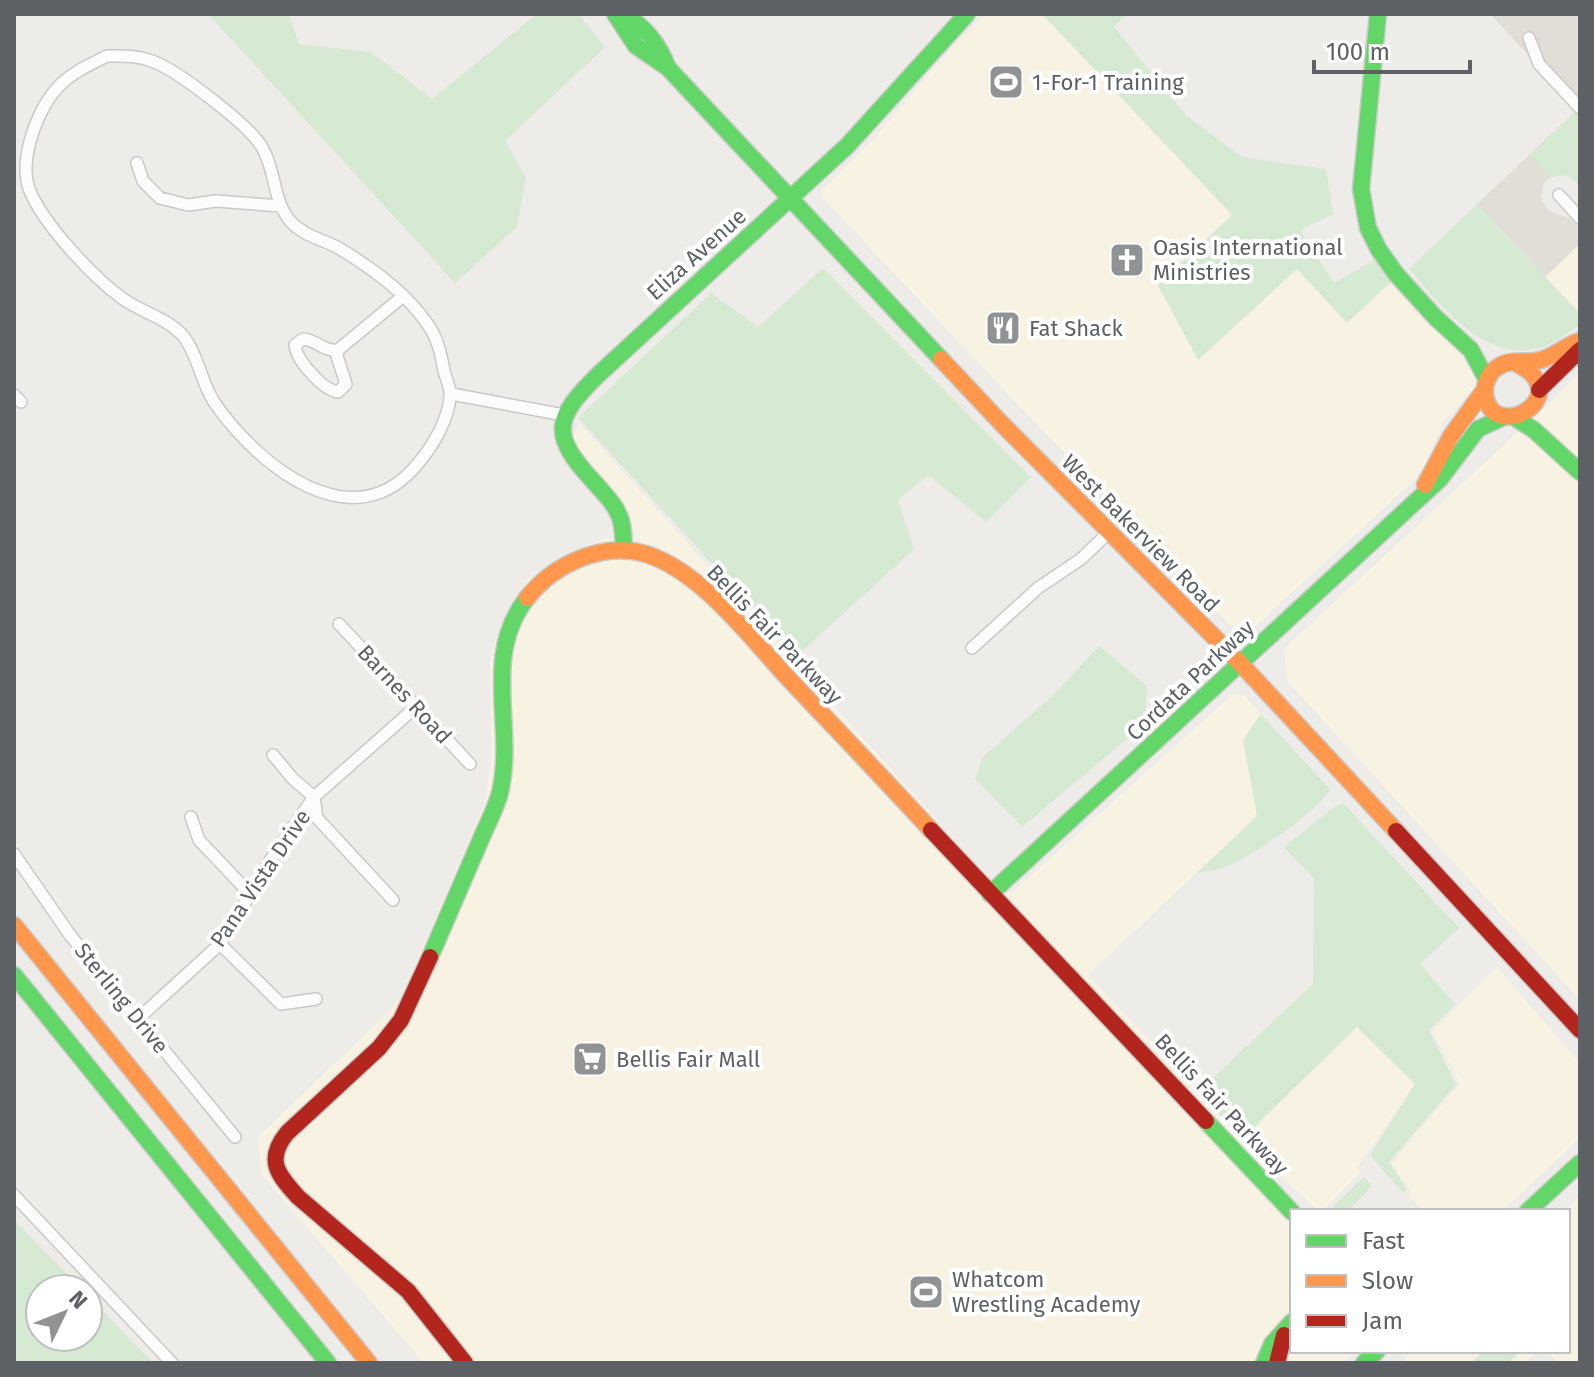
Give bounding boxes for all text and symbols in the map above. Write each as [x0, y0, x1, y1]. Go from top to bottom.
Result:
scale bar [1314, 24, 1470, 74]
text: 100 m [1326, 38, 1390, 66]
sports icon: 1-For-1 Training [987, 63, 1025, 101]
place label: 1-For-1 Training [1032, 69, 1184, 96]
street label: Eliza Avenue [641, 203, 752, 306]
place label: Oasis International Ministries [1153, 234, 1343, 286]
church icon: Oasis International Ministries [1108, 241, 1146, 279]
restaurant icon: Fat Shack [984, 309, 1022, 347]
place label: Fat Shack [1029, 315, 1124, 342]
street label: West Bakerview Road [1056, 449, 1225, 618]
street label: Bellis Fair Parkway [701, 559, 848, 710]
street label: Cordata Parkway [1121, 614, 1260, 746]
street label: Barnes Road [352, 639, 457, 749]
street label: Pana Vista Drive [204, 804, 316, 952]
street label: Sterling Drive [69, 938, 174, 1059]
street label: Bellis Fair Parkway [1149, 1028, 1294, 1181]
supermarket icon: Bellis Fair Mall [571, 1040, 609, 1078]
place label: Bellis Fair Mall [616, 1046, 760, 1073]
legend [1290, 1209, 1570, 1353]
text: Fast [1362, 1227, 1405, 1255]
place label: Whatcom Wrestling Academy [952, 1266, 1140, 1318]
text: Slow [1362, 1267, 1413, 1295]
north arrow [24, 1273, 104, 1353]
sports icon: Whatcom Wrestling Academy [907, 1273, 945, 1311]
text: N [63, 1285, 93, 1314]
text: Jam [1362, 1307, 1403, 1335]

